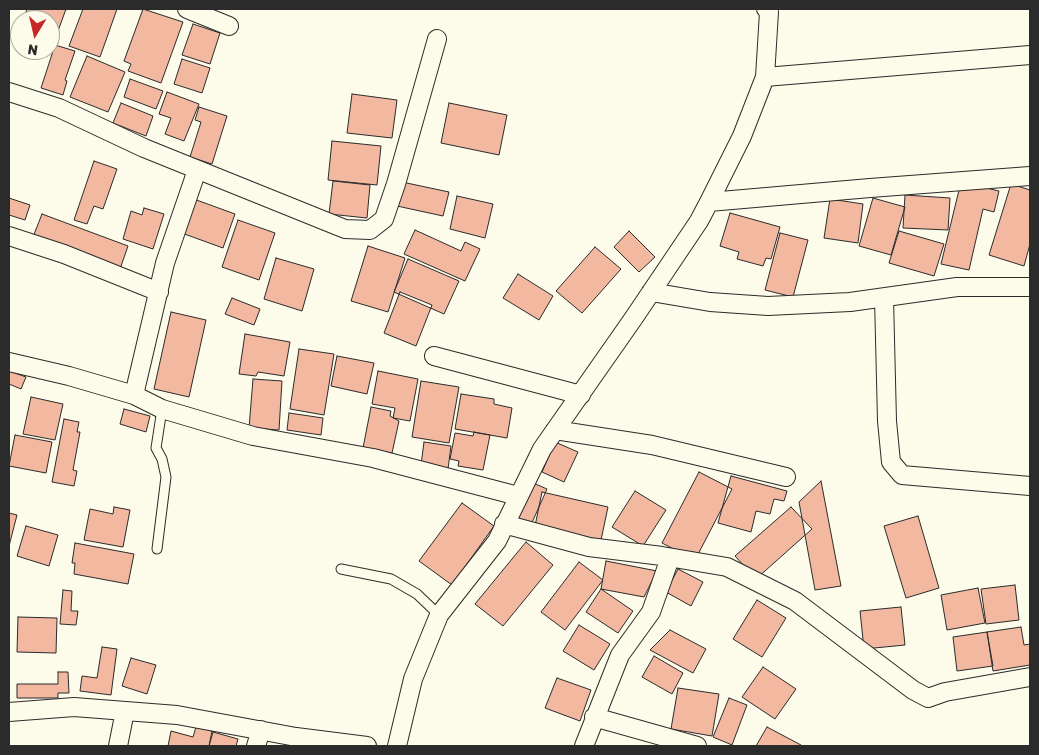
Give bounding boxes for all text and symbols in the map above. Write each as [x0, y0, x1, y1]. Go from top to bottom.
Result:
north arrow [10, 10, 60, 60]
text: N [26, 40, 39, 59]

